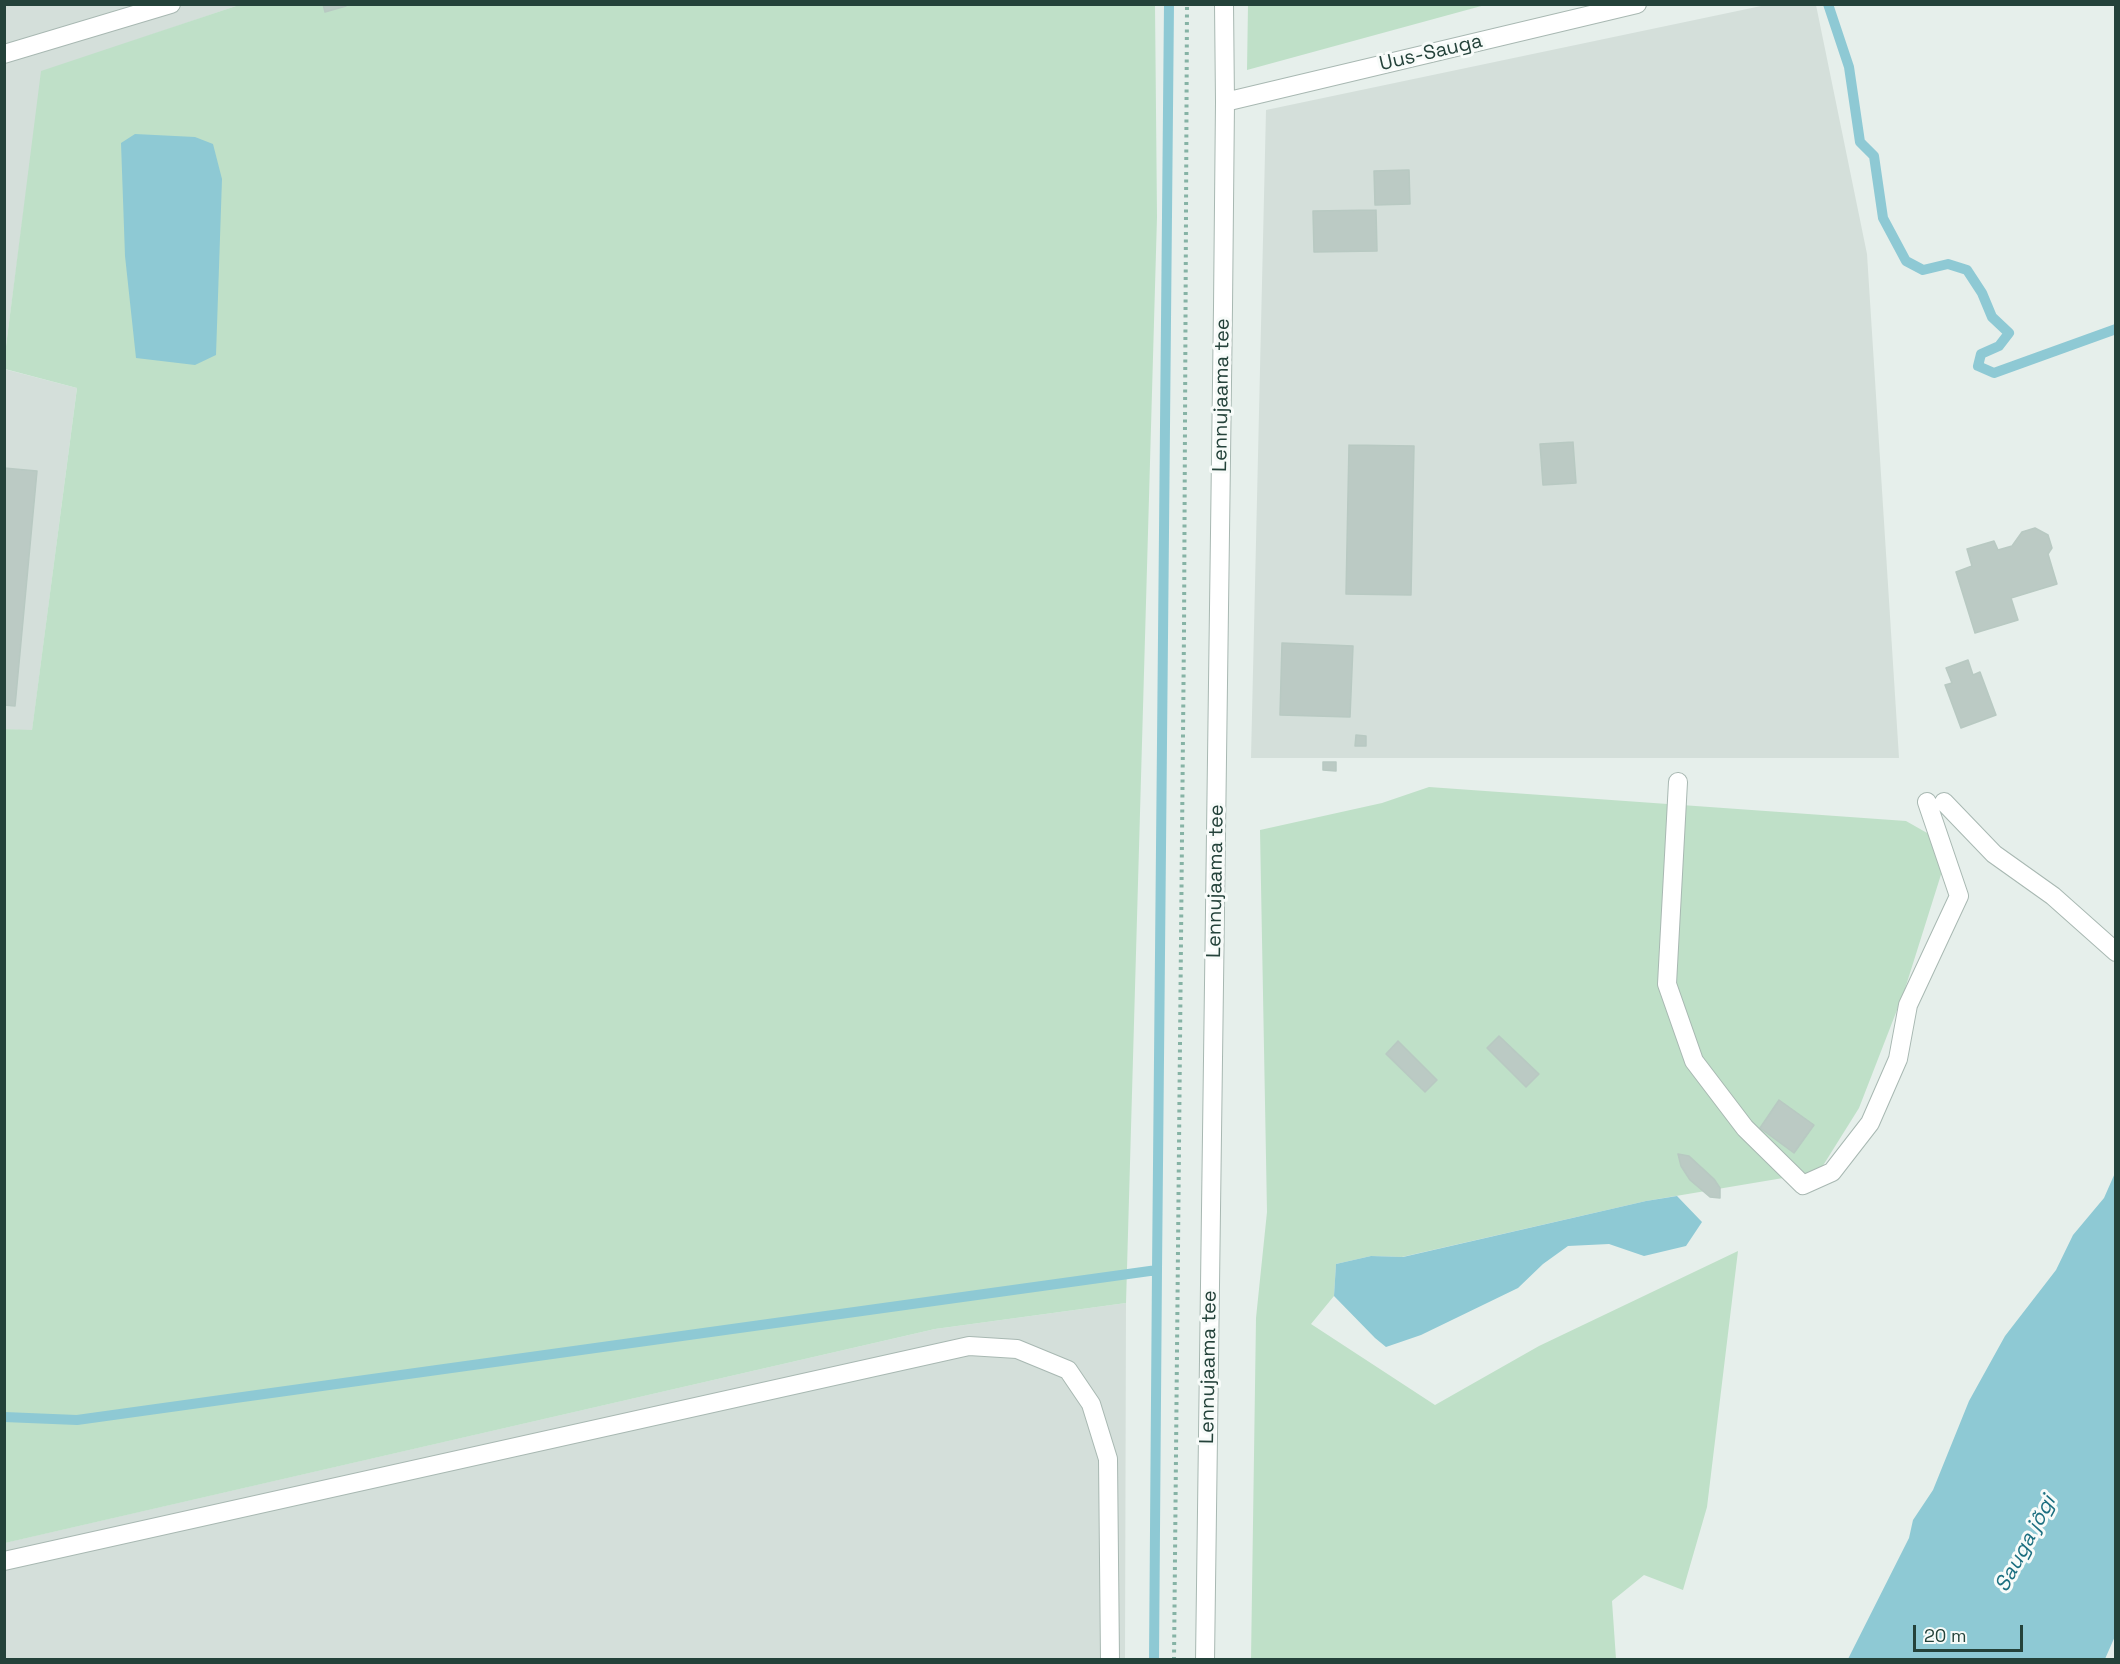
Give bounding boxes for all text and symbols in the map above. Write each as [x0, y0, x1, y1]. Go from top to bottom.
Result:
street label: Uus-Sauga [1377, 29, 1485, 77]
street label: Lennujaama tee [1209, 318, 1235, 472]
street label: Lennujaama tee [1203, 804, 1229, 958]
street label: Lennujaama tee [1196, 1290, 1222, 1444]
water label: Sauga jõgi [1990, 1492, 2062, 1596]
scale bar [1916, 1613, 2026, 1651]
text: 20 m [1924, 1624, 1967, 1647]

